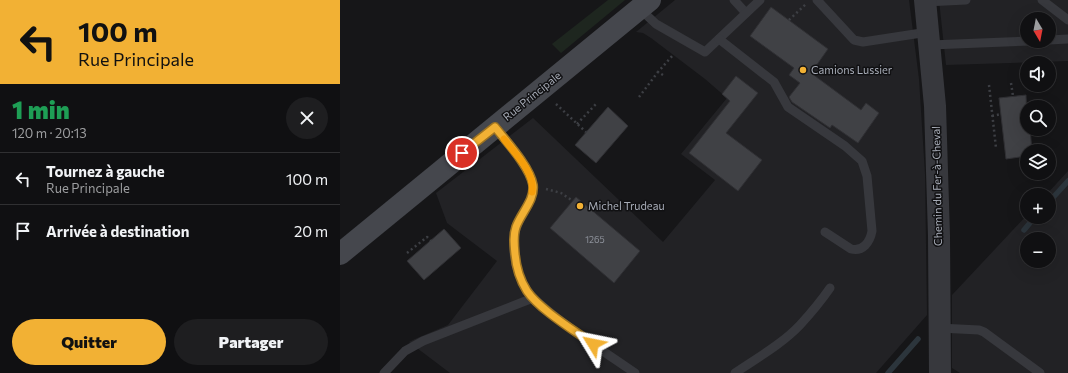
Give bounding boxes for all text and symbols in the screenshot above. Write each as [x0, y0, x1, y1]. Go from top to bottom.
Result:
north arrow [1020, 12, 1056, 48]
map controls [1020, 12, 1056, 268]
text: 100 m [78, 14, 158, 48]
icon: left [12, 16, 64, 68]
text: Rue Principale [78, 48, 194, 70]
button: sound [1020, 56, 1056, 92]
place label: Camions Lussier [811, 63, 893, 76]
marker: Camions Lussier [798, 65, 808, 75]
street label: Rue Principale [500, 68, 563, 123]
text: 1 min [12, 95, 70, 124]
button: close [286, 97, 328, 139]
button: search [1020, 100, 1056, 136]
text: 120 m · 20:13 [12, 125, 87, 141]
street label: Chemin du Fer-à-Cheval [929, 126, 944, 246]
pin [445, 136, 479, 170]
icon: arrive [451, 142, 473, 164]
button: layers [1020, 144, 1056, 180]
text: Tournez à gauche [46, 162, 165, 180]
icon: left [12, 168, 34, 190]
text: 100 m [286, 170, 328, 188]
text: Rue Principale [46, 180, 130, 196]
button: + [1020, 188, 1056, 224]
place label: Michel Trudeau [588, 199, 665, 212]
marker: Michel Trudeau [575, 201, 585, 211]
icon: arrive [12, 220, 34, 242]
text: Arrivée à destination [46, 222, 189, 240]
text: 20 m [294, 222, 328, 240]
button: − [1020, 232, 1056, 268]
house number: 1265 [585, 234, 605, 245]
button: Quitter [12, 319, 166, 365]
button: Partager [174, 319, 328, 365]
position arrow [572, 323, 614, 365]

